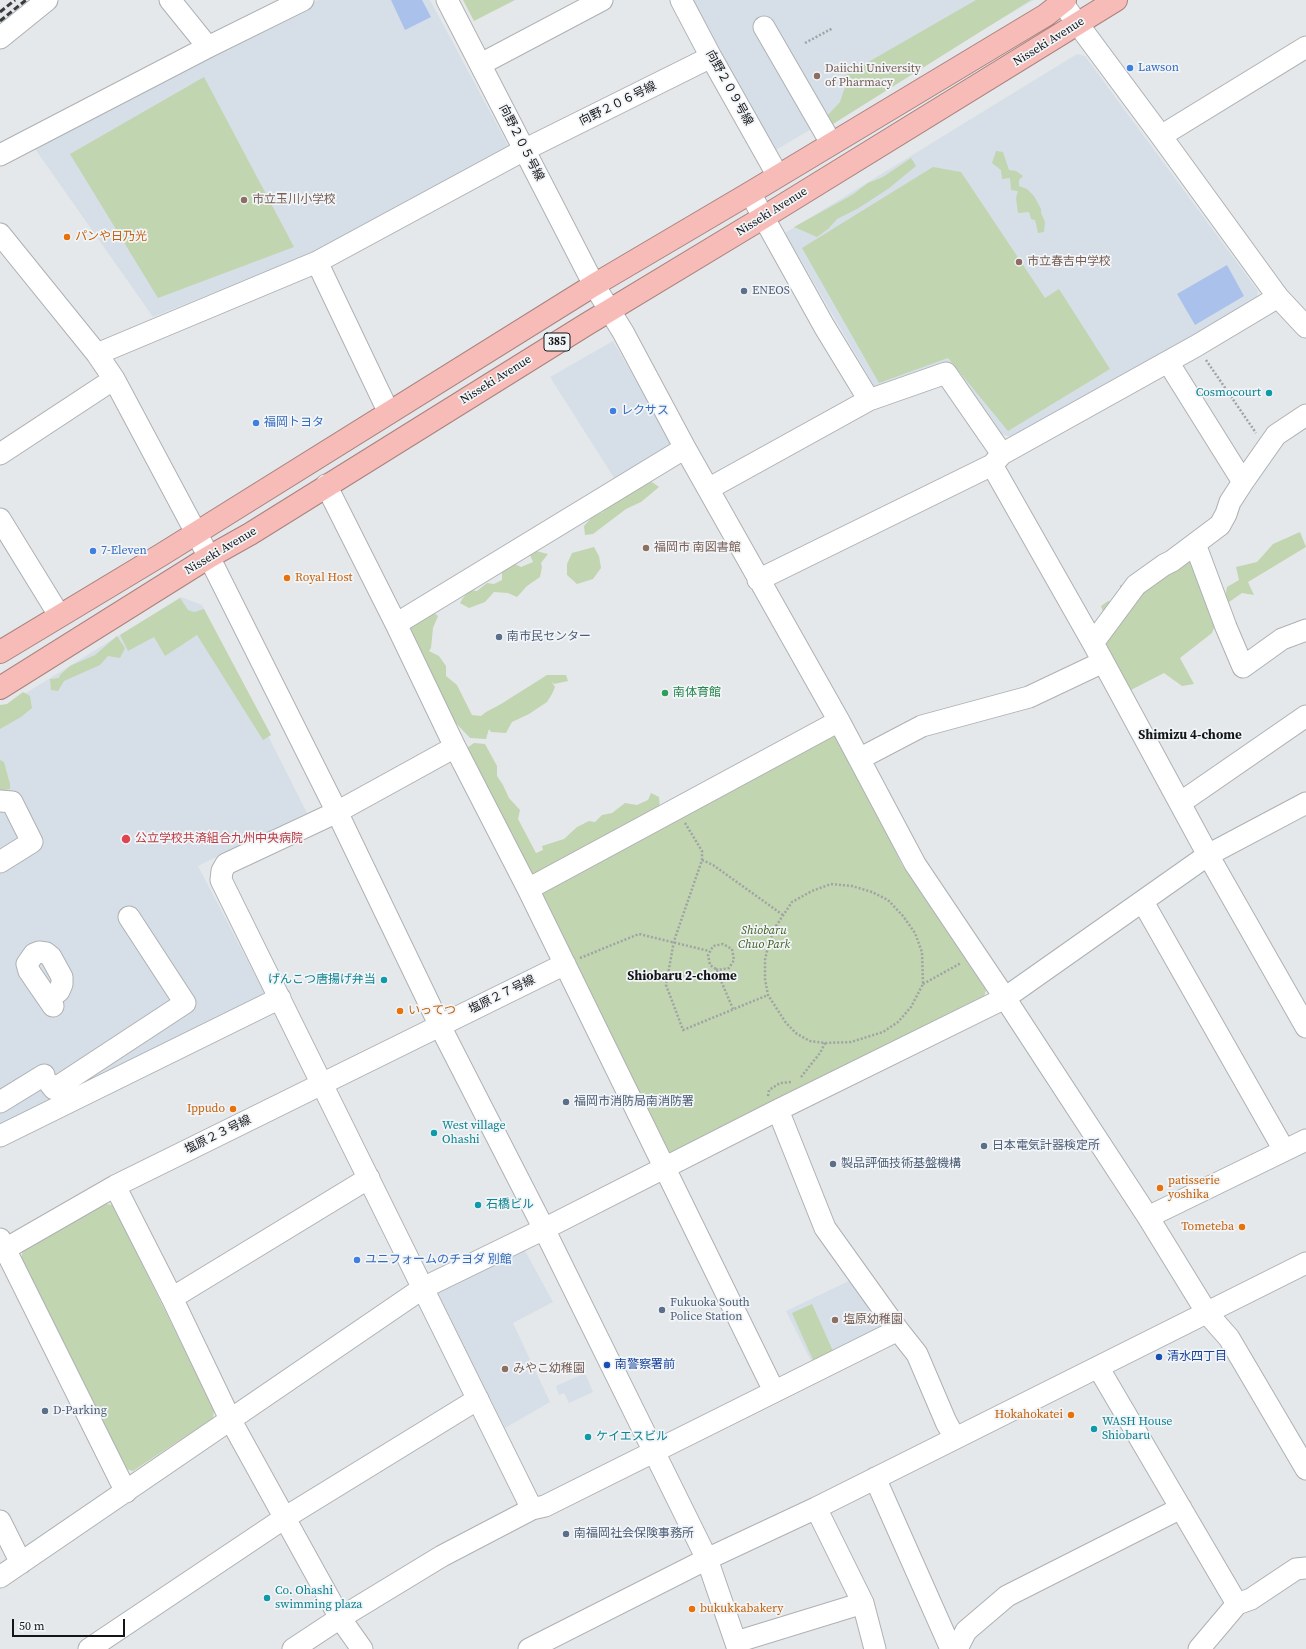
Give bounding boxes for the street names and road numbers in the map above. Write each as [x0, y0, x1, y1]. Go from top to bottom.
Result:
street label: Nisseki Avenue [1011, 14, 1087, 70]
street label: 向野２０９号線 [702, 48, 756, 128]
street label: 向野２０６号線 [577, 79, 659, 129]
street label: 向野２０５号線 [496, 102, 546, 184]
street label: Nisseki Avenue [734, 184, 810, 240]
road number: 385 [544, 333, 570, 351]
street label: Nisseki Avenue [458, 352, 534, 408]
street label: Nisseki Avenue [183, 524, 259, 578]
street label: 塩原２７号線 [466, 973, 538, 1017]
street label: 塩原２３号線 [182, 1113, 254, 1157]

